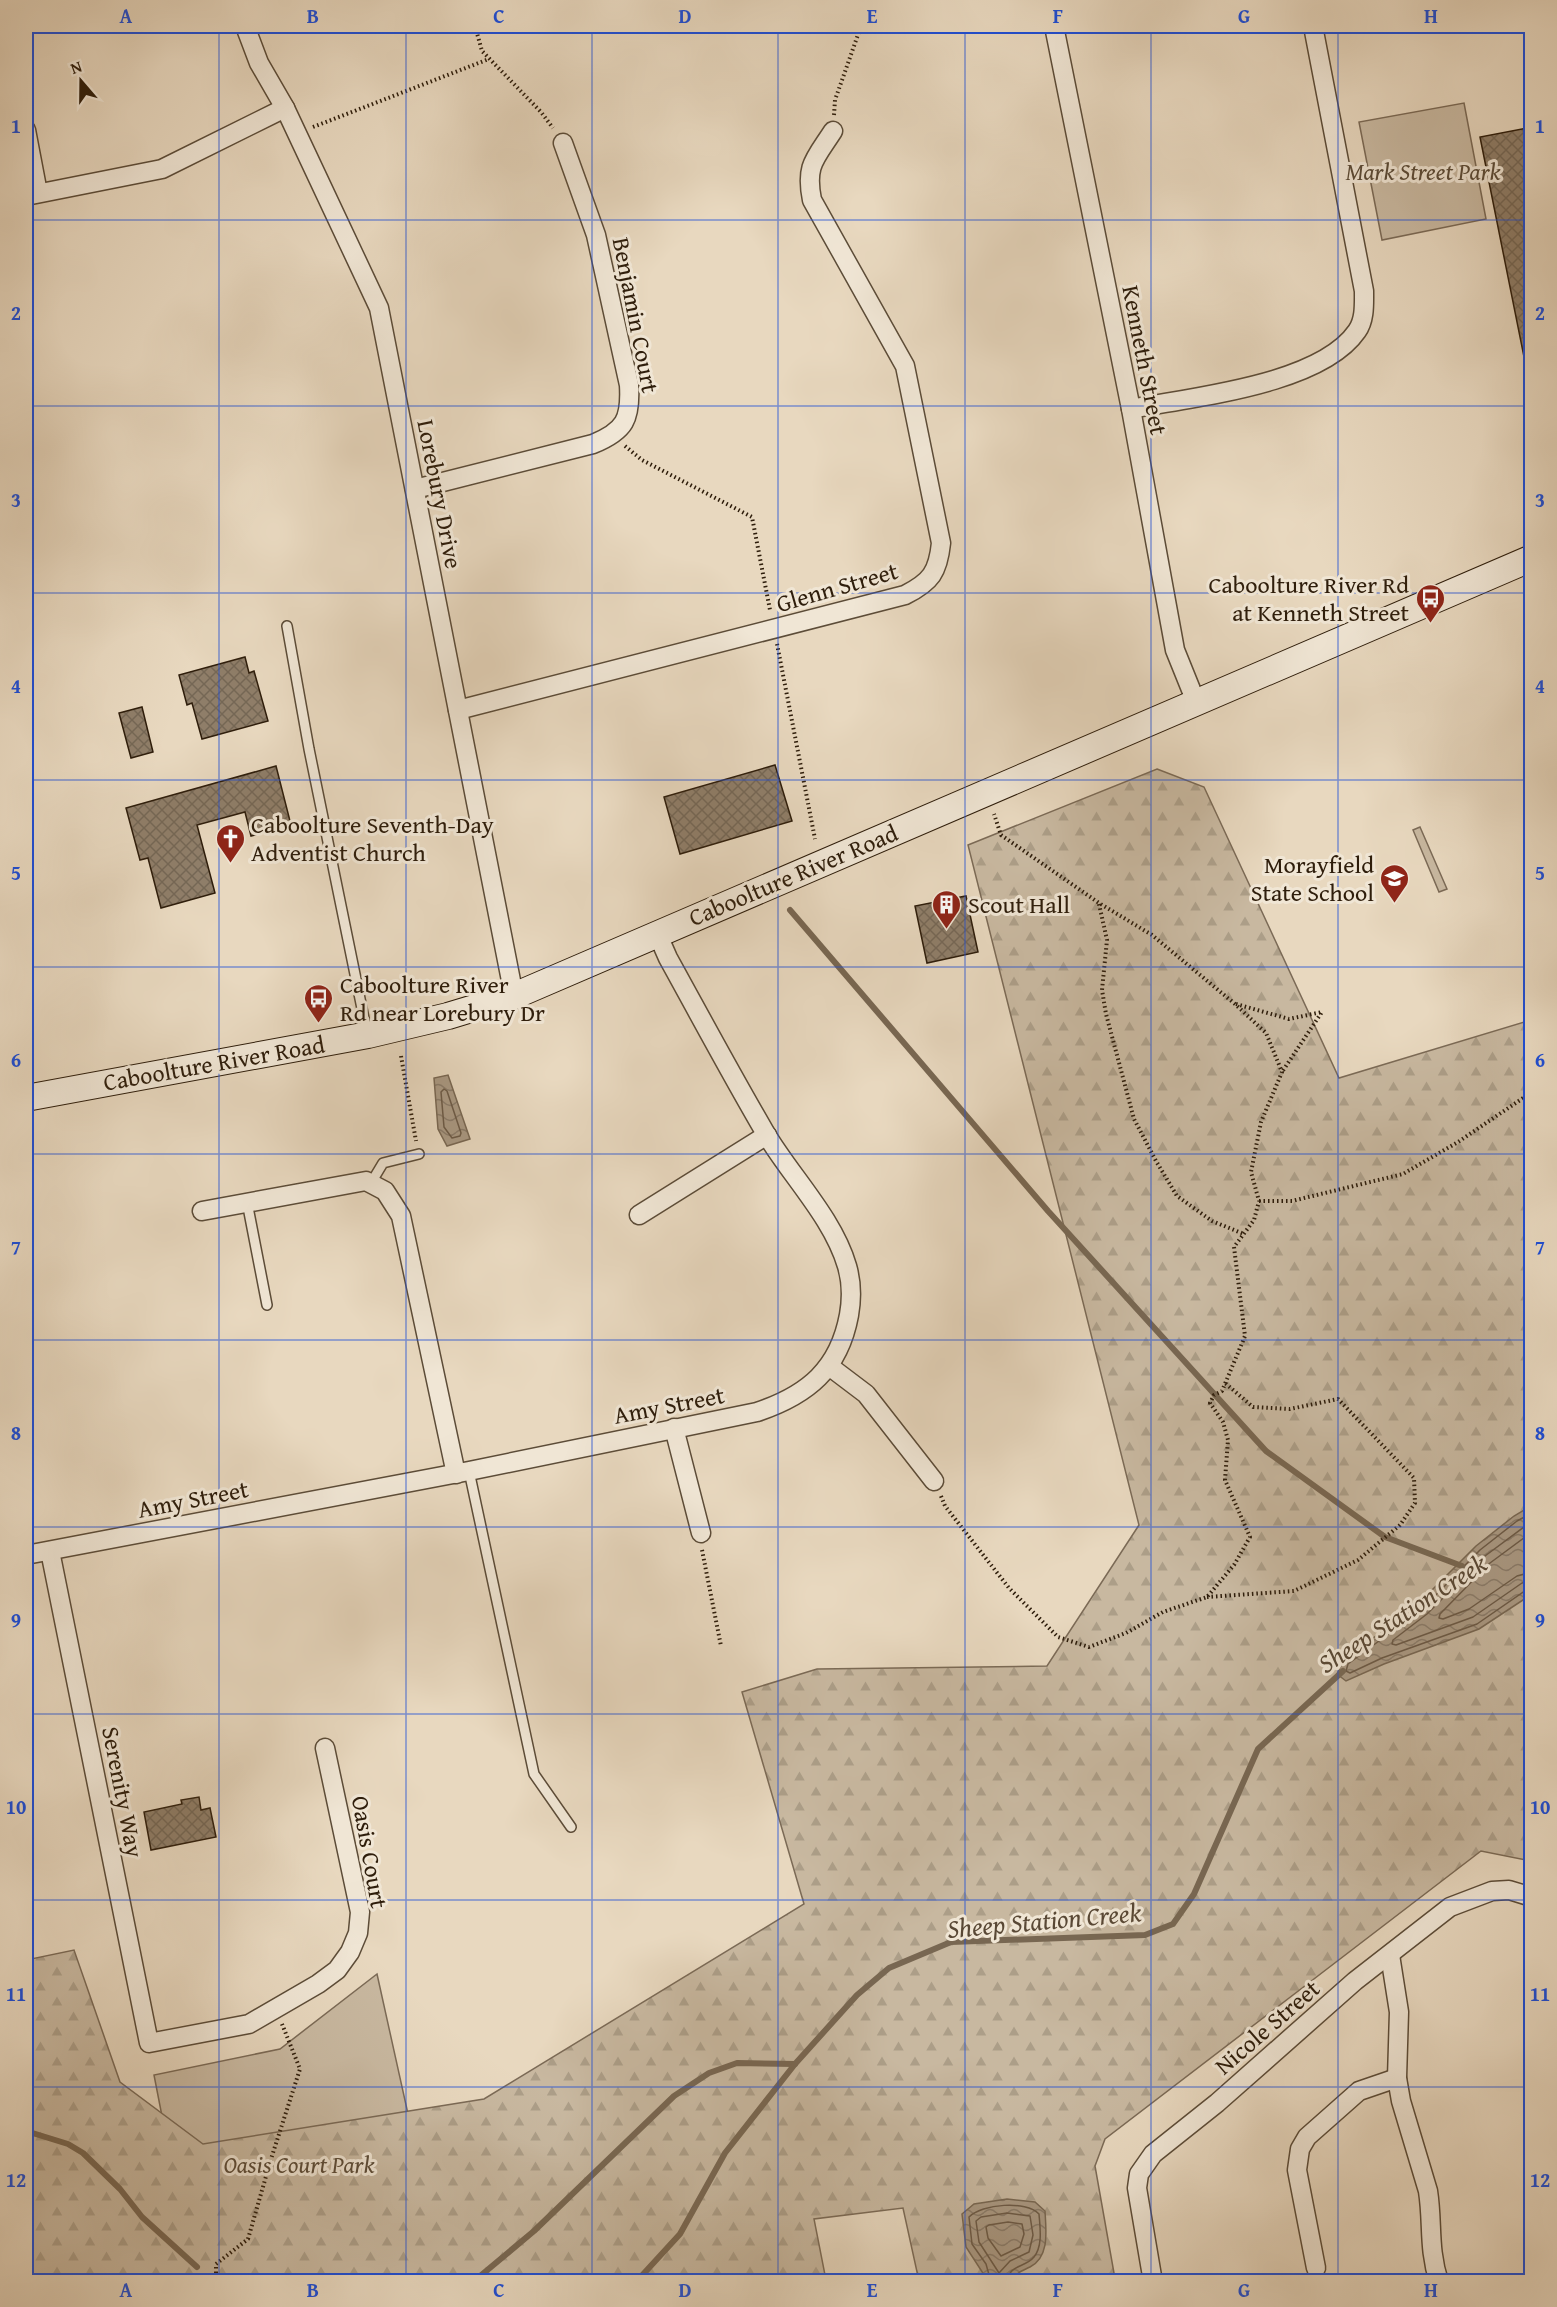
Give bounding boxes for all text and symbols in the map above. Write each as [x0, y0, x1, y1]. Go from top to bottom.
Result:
text: A [120, 1, 133, 30]
text: B [307, 1, 319, 30]
text: C [493, 1, 505, 30]
text: D [678, 1, 692, 30]
text: E [867, 1, 878, 30]
text: F [1053, 1, 1063, 30]
text: G [1238, 1, 1250, 30]
text: H [1424, 1, 1438, 30]
north arrow [51, 51, 111, 111]
text: N [67, 54, 85, 80]
text: 1 [11, 111, 21, 140]
text: 1 [1535, 111, 1545, 140]
park label: Mark Street Park [1345, 154, 1501, 189]
street label: Benjamin Court [604, 234, 668, 396]
street label: Kenneth Street [1113, 282, 1177, 438]
text: 2 [11, 298, 21, 327]
text: 2 [1535, 298, 1545, 327]
street label: Lorebury Drive [408, 416, 472, 572]
text: 3 [11, 485, 21, 514]
text: 3 [1535, 485, 1545, 514]
street label: Glenn Street [772, 553, 902, 621]
place label: Caboolture River Rd at Kenneth Street [1208, 567, 1410, 630]
bus stop icon: Caboolture River Rd at Kenneth Street [1414, 582, 1446, 624]
text: 4 [11, 671, 21, 700]
text: 4 [1535, 671, 1545, 700]
place label: Caboolture Seventh-Day Adventist Church [251, 807, 494, 870]
street label: Caboolture River Road [683, 815, 903, 935]
church icon: Caboolture Seventh-Day Adventist Church [214, 822, 246, 864]
place label: Morayfield State School [1251, 847, 1374, 910]
text: 5 [11, 858, 21, 887]
text: 5 [1535, 858, 1545, 887]
school or university icon: Morayfield State School [1379, 862, 1411, 904]
place label: Scout Hall [968, 887, 1070, 922]
building icon: Scout Hall [931, 888, 963, 930]
place label: Caboolture River Rd near Lorebury Dr [340, 967, 545, 1030]
bus stop icon: Caboolture River Rd near Lorebury Dr [303, 982, 335, 1024]
street label: Caboolture River Road [101, 1026, 328, 1100]
text: 6 [11, 1045, 21, 1074]
text: 6 [1535, 1045, 1545, 1074]
text: 7 [11, 1232, 21, 1261]
text: 7 [1535, 1232, 1545, 1261]
street label: Amy Street [611, 1377, 728, 1433]
text: 8 [11, 1418, 21, 1447]
text: 8 [1535, 1418, 1545, 1447]
street label: Amy Street [135, 1471, 252, 1527]
water label: Sheep Station Creek [1310, 1544, 1494, 1682]
text: 9 [11, 1605, 21, 1634]
text: 9 [1535, 1605, 1545, 1634]
street label: Serenity Way [93, 1724, 153, 1860]
text: 10 [6, 1792, 26, 1821]
text: 10 [1530, 1792, 1550, 1821]
street label: Oasis Court [343, 1793, 397, 1912]
water label: Sheep Station Creek [945, 1892, 1143, 1948]
street label: Nicole Street [1207, 1971, 1328, 2083]
text: 11 [6, 1979, 26, 2008]
text: 11 [1530, 1979, 1550, 2008]
park label: Oasis Court Park [224, 2147, 375, 2182]
text: 12 [6, 2165, 26, 2194]
text: 12 [1530, 2165, 1550, 2194]
text: A [120, 2275, 133, 2304]
text: B [307, 2275, 319, 2304]
text: C [493, 2275, 505, 2304]
text: D [678, 2275, 692, 2304]
text: E [867, 2275, 878, 2304]
text: F [1053, 2275, 1063, 2304]
text: G [1238, 2275, 1250, 2304]
text: H [1424, 2275, 1438, 2304]

